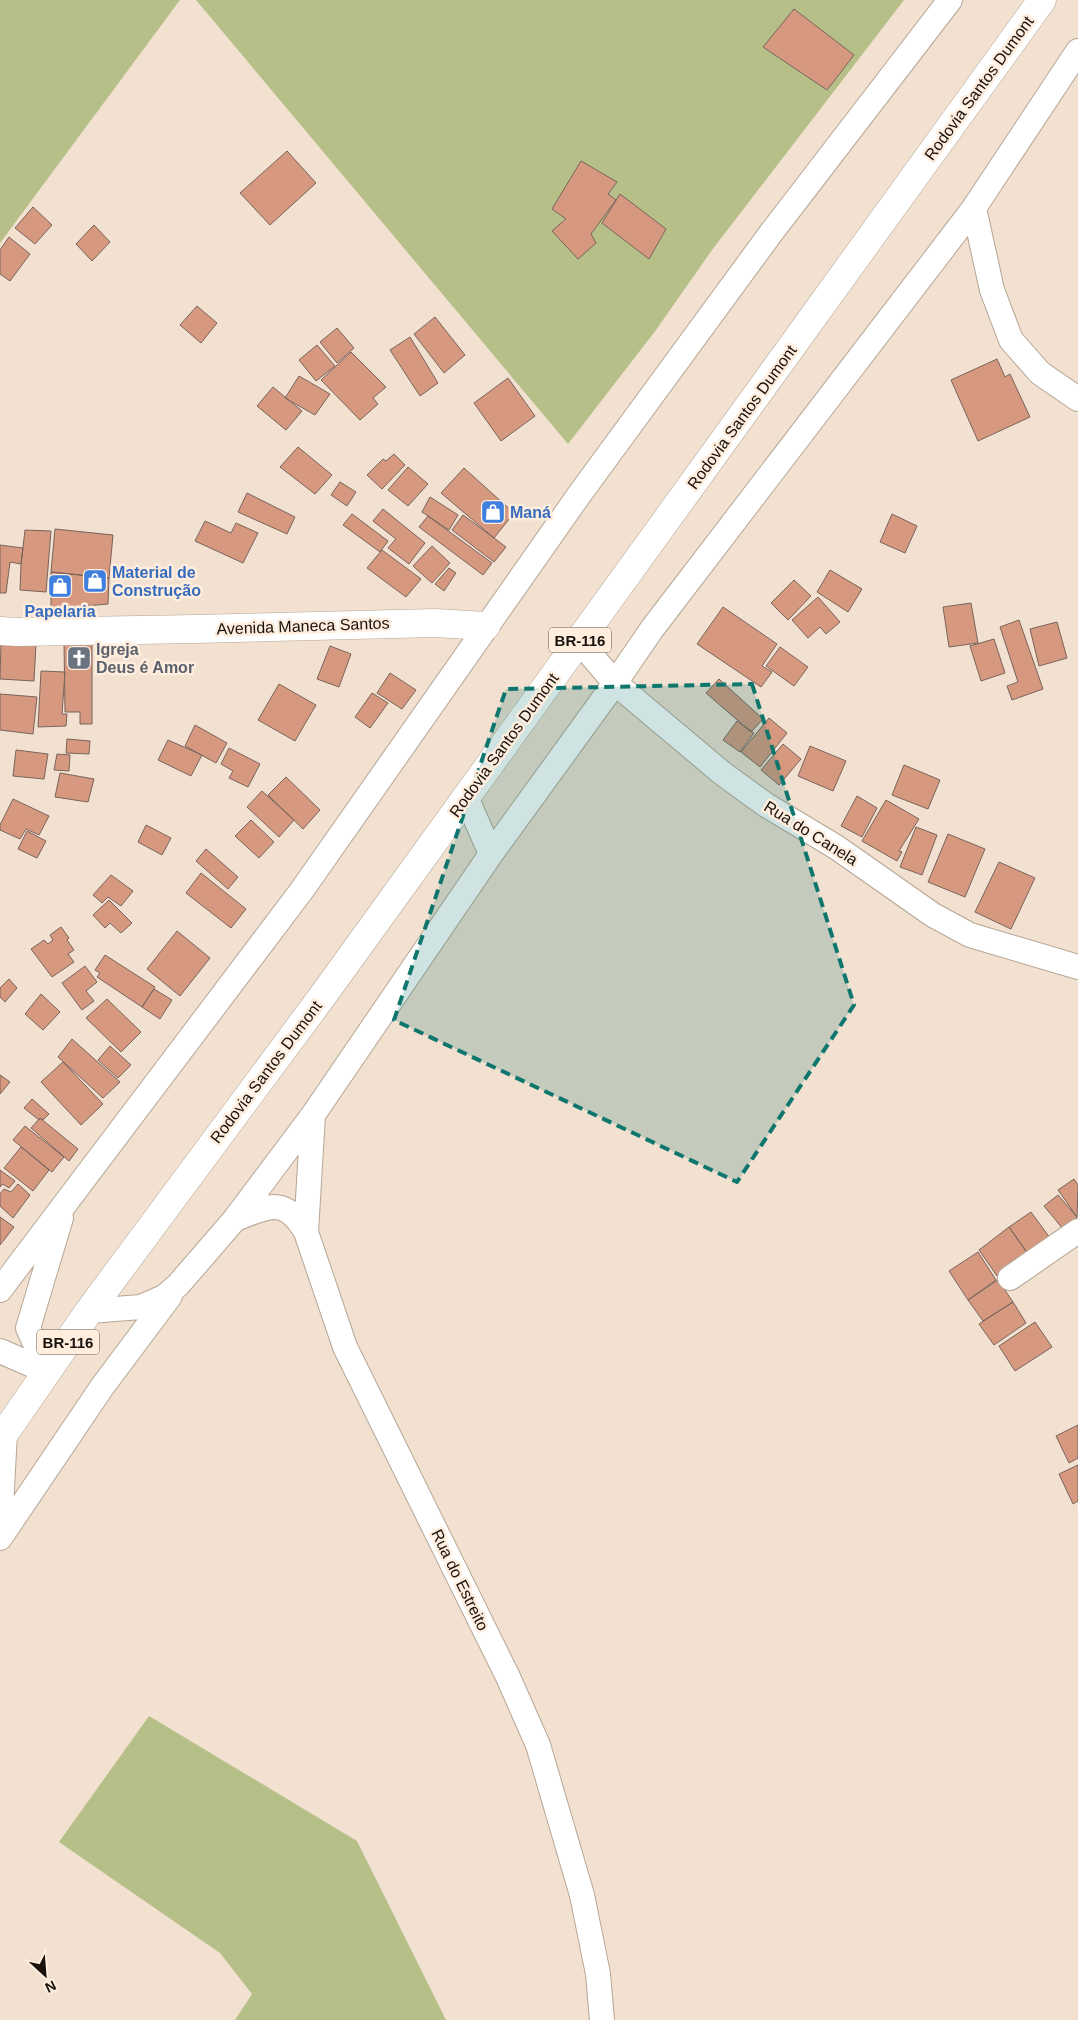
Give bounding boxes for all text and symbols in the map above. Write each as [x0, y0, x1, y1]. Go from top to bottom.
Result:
street label: Rodovia Santos Dumont [921, 12, 1037, 163]
street label: Rodovia Santos Dumont [684, 341, 800, 492]
shop icon: Maná [480, 499, 506, 525]
place label: Maná [510, 504, 551, 521]
place label: Material de Construção [112, 564, 201, 599]
shop icon: Material de Construção [82, 568, 108, 594]
shop icon: Papelaria [47, 573, 73, 599]
place label: Papelaria [24, 603, 96, 620]
street label: Avenida Maneca Santos [216, 614, 390, 638]
road number: BR-116 [549, 628, 611, 652]
place label: Igreja Deus é Amor [96, 641, 194, 676]
church icon: Igreja Deus é Amor [66, 645, 92, 671]
street label: Rodovia Santos Dumont [446, 669, 562, 820]
street label: Rua do Canela [761, 798, 861, 869]
street label: Rodovia Santos Dumont [207, 997, 325, 1146]
road number: BR-116 [37, 1330, 99, 1354]
street label: Rua do Estreito [428, 1527, 492, 1633]
north arrow [20, 1950, 70, 2000]
text: N [43, 1977, 59, 1996]

